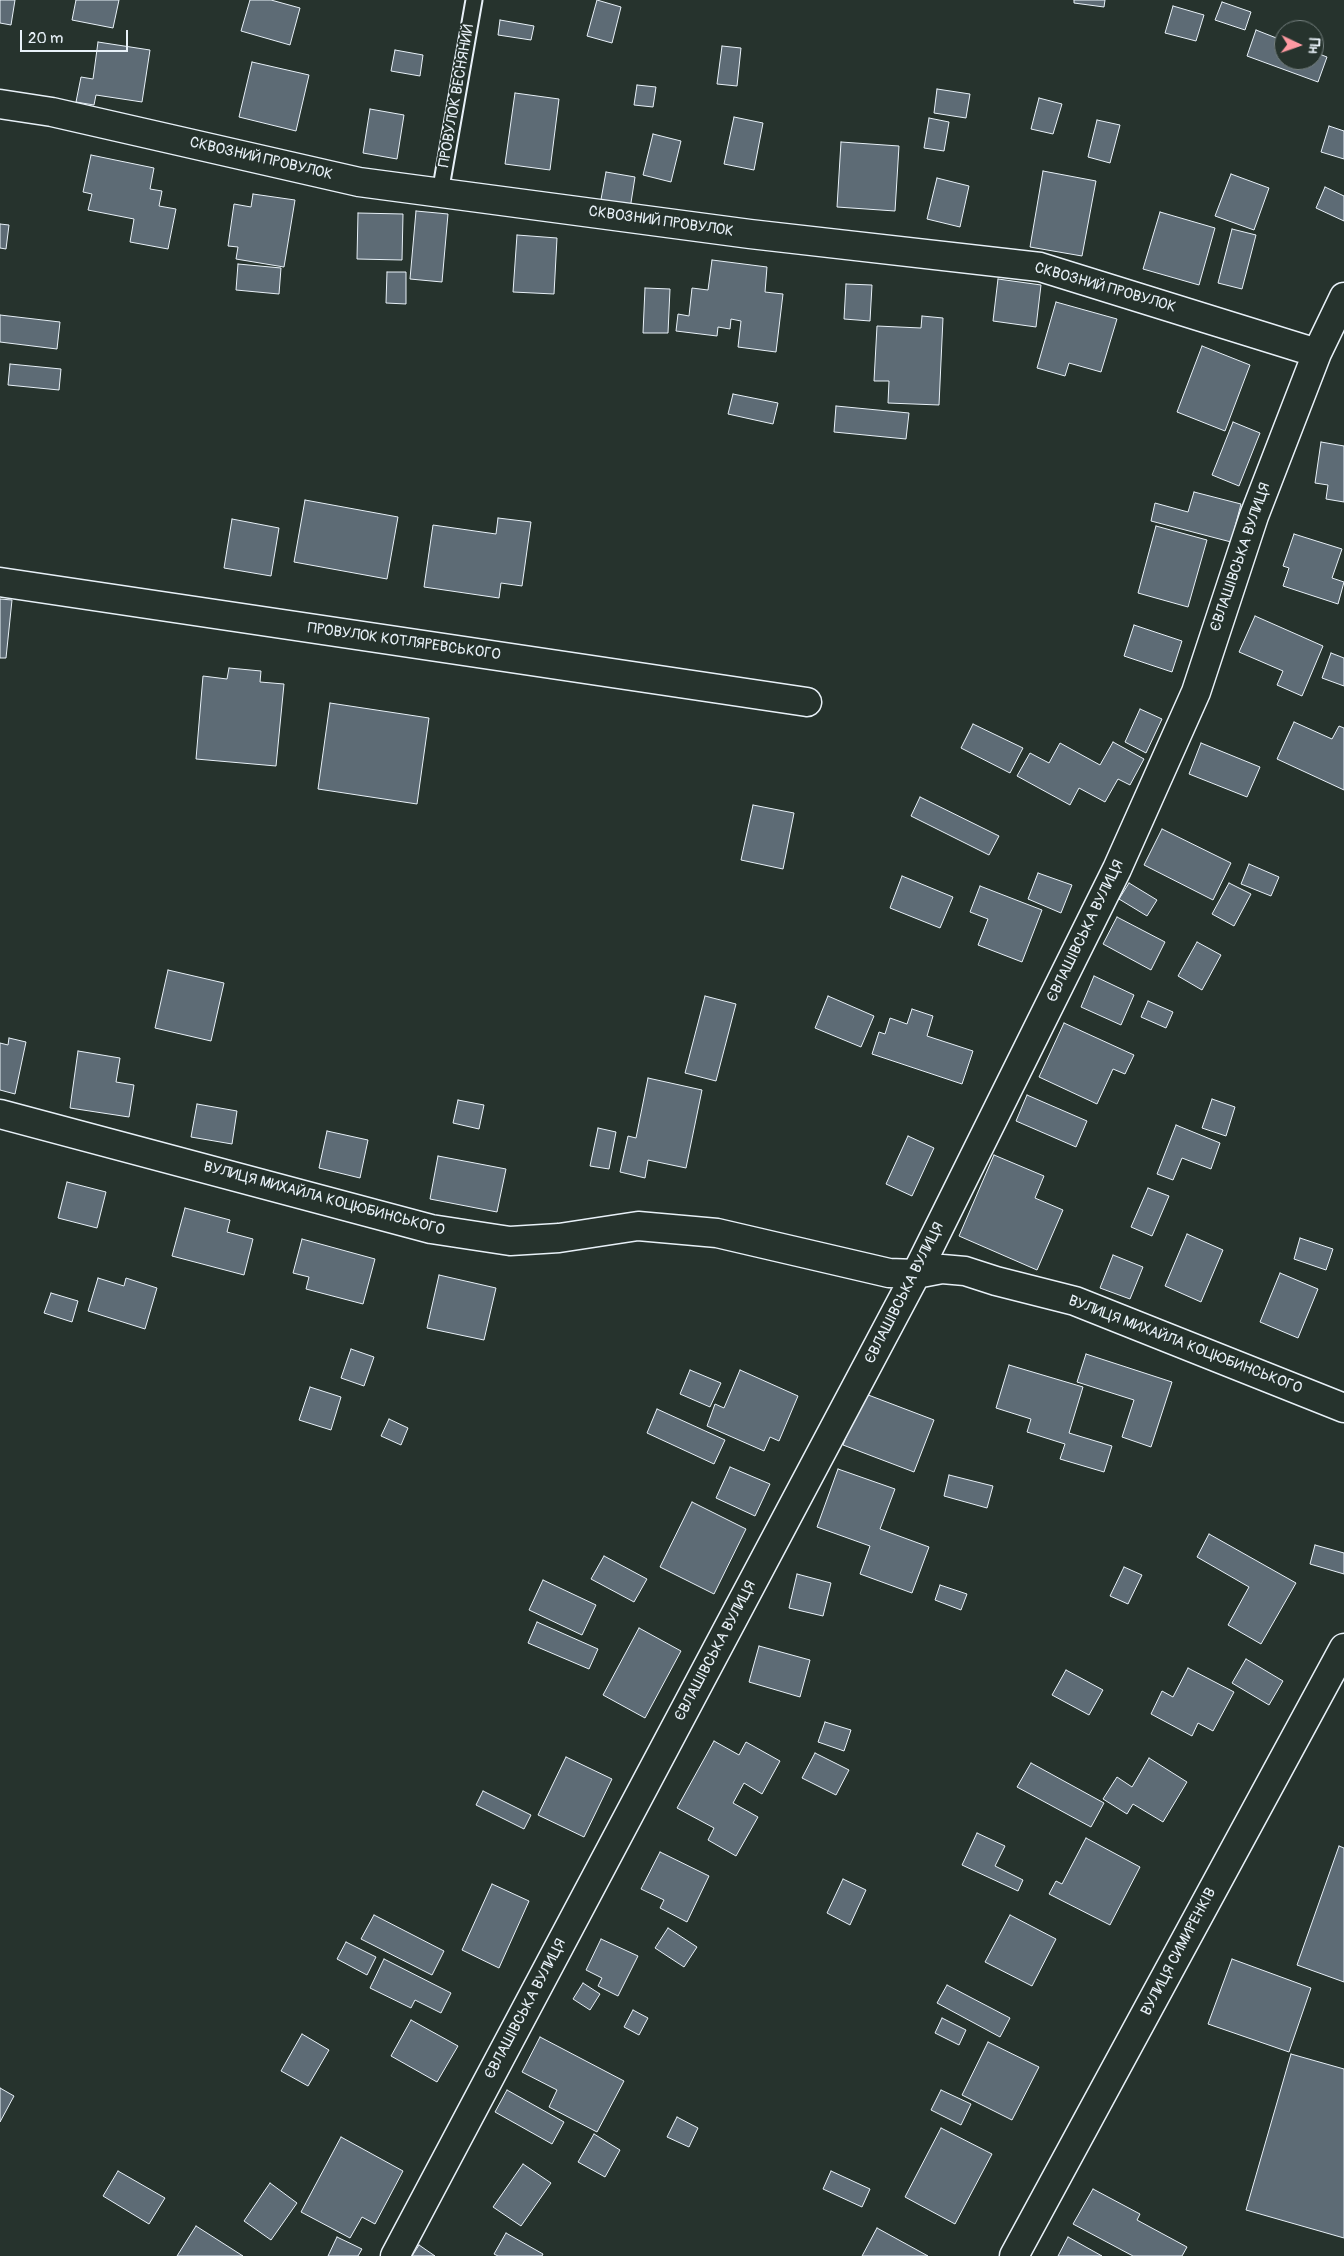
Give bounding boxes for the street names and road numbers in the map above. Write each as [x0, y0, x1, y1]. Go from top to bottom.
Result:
street label: ПРОВУЛОК ВЕСНЯНИЙ [436, 23, 478, 169]
street label: СКВОЗНИЙ ПРОВУЛОК [188, 134, 334, 184]
street label: СКВОЗНИЙ ПРОВУЛОК [587, 203, 735, 241]
street label: СКВОЗНИЙ ПРОВУЛОК [1032, 259, 1178, 317]
street label: ЄВЛАШІВСЬКА ВУЛИЦЯ [1207, 480, 1275, 634]
street label: ПРОВУЛОК КОТЛЯРЕВСЬКОГО [306, 620, 502, 664]
street label: ЄВЛАШІВСЬКА ВУЛИЦЯ [1044, 857, 1128, 1005]
street label: ВУЛИЦЯ МИХАЙЛА КОЦЮБИНСЬКОГО [201, 1158, 447, 1240]
street label: ЄВЛАШІВСЬКА ВУЛИЦЯ [862, 1219, 948, 1367]
street label: ВУЛИЦЯ МИХАЙЛА КОЦЮБИНСЬКОГО [1066, 1292, 1304, 1398]
street label: ЄВЛАШІВСЬКА ВУЛИЦЯ [671, 1578, 761, 1724]
street label: ВУЛИЦЯ СИМИРЕНКІВ [1138, 1885, 1220, 2019]
street label: ЄВЛАШІВСЬКА ВУЛИЦЯ [481, 1936, 571, 2082]

